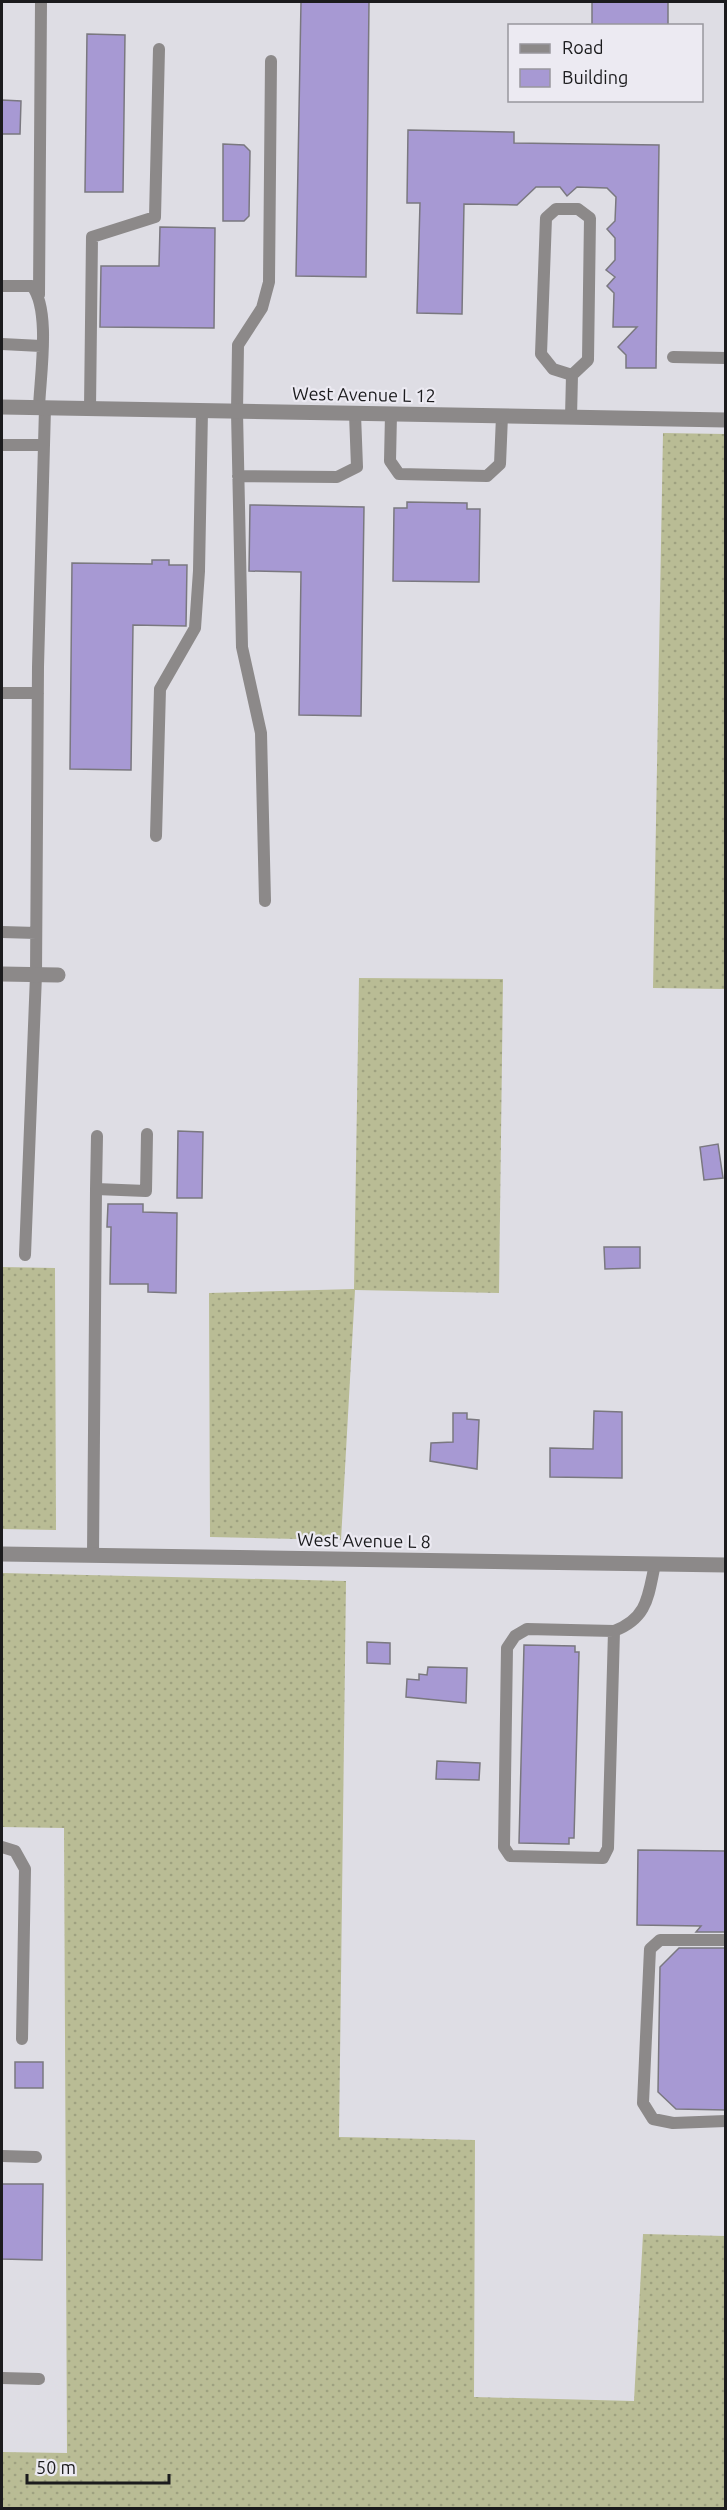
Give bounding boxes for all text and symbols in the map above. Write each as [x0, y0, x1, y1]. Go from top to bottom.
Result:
legend [508, 24, 703, 102]
text: Road [562, 37, 604, 57]
text: Building [562, 67, 628, 87]
street label: West Avenue L 12 [292, 383, 436, 405]
street label: West Avenue L 8 [297, 1529, 431, 1551]
scale bar [27, 2447, 170, 2485]
text: 50 m [36, 2457, 76, 2477]

